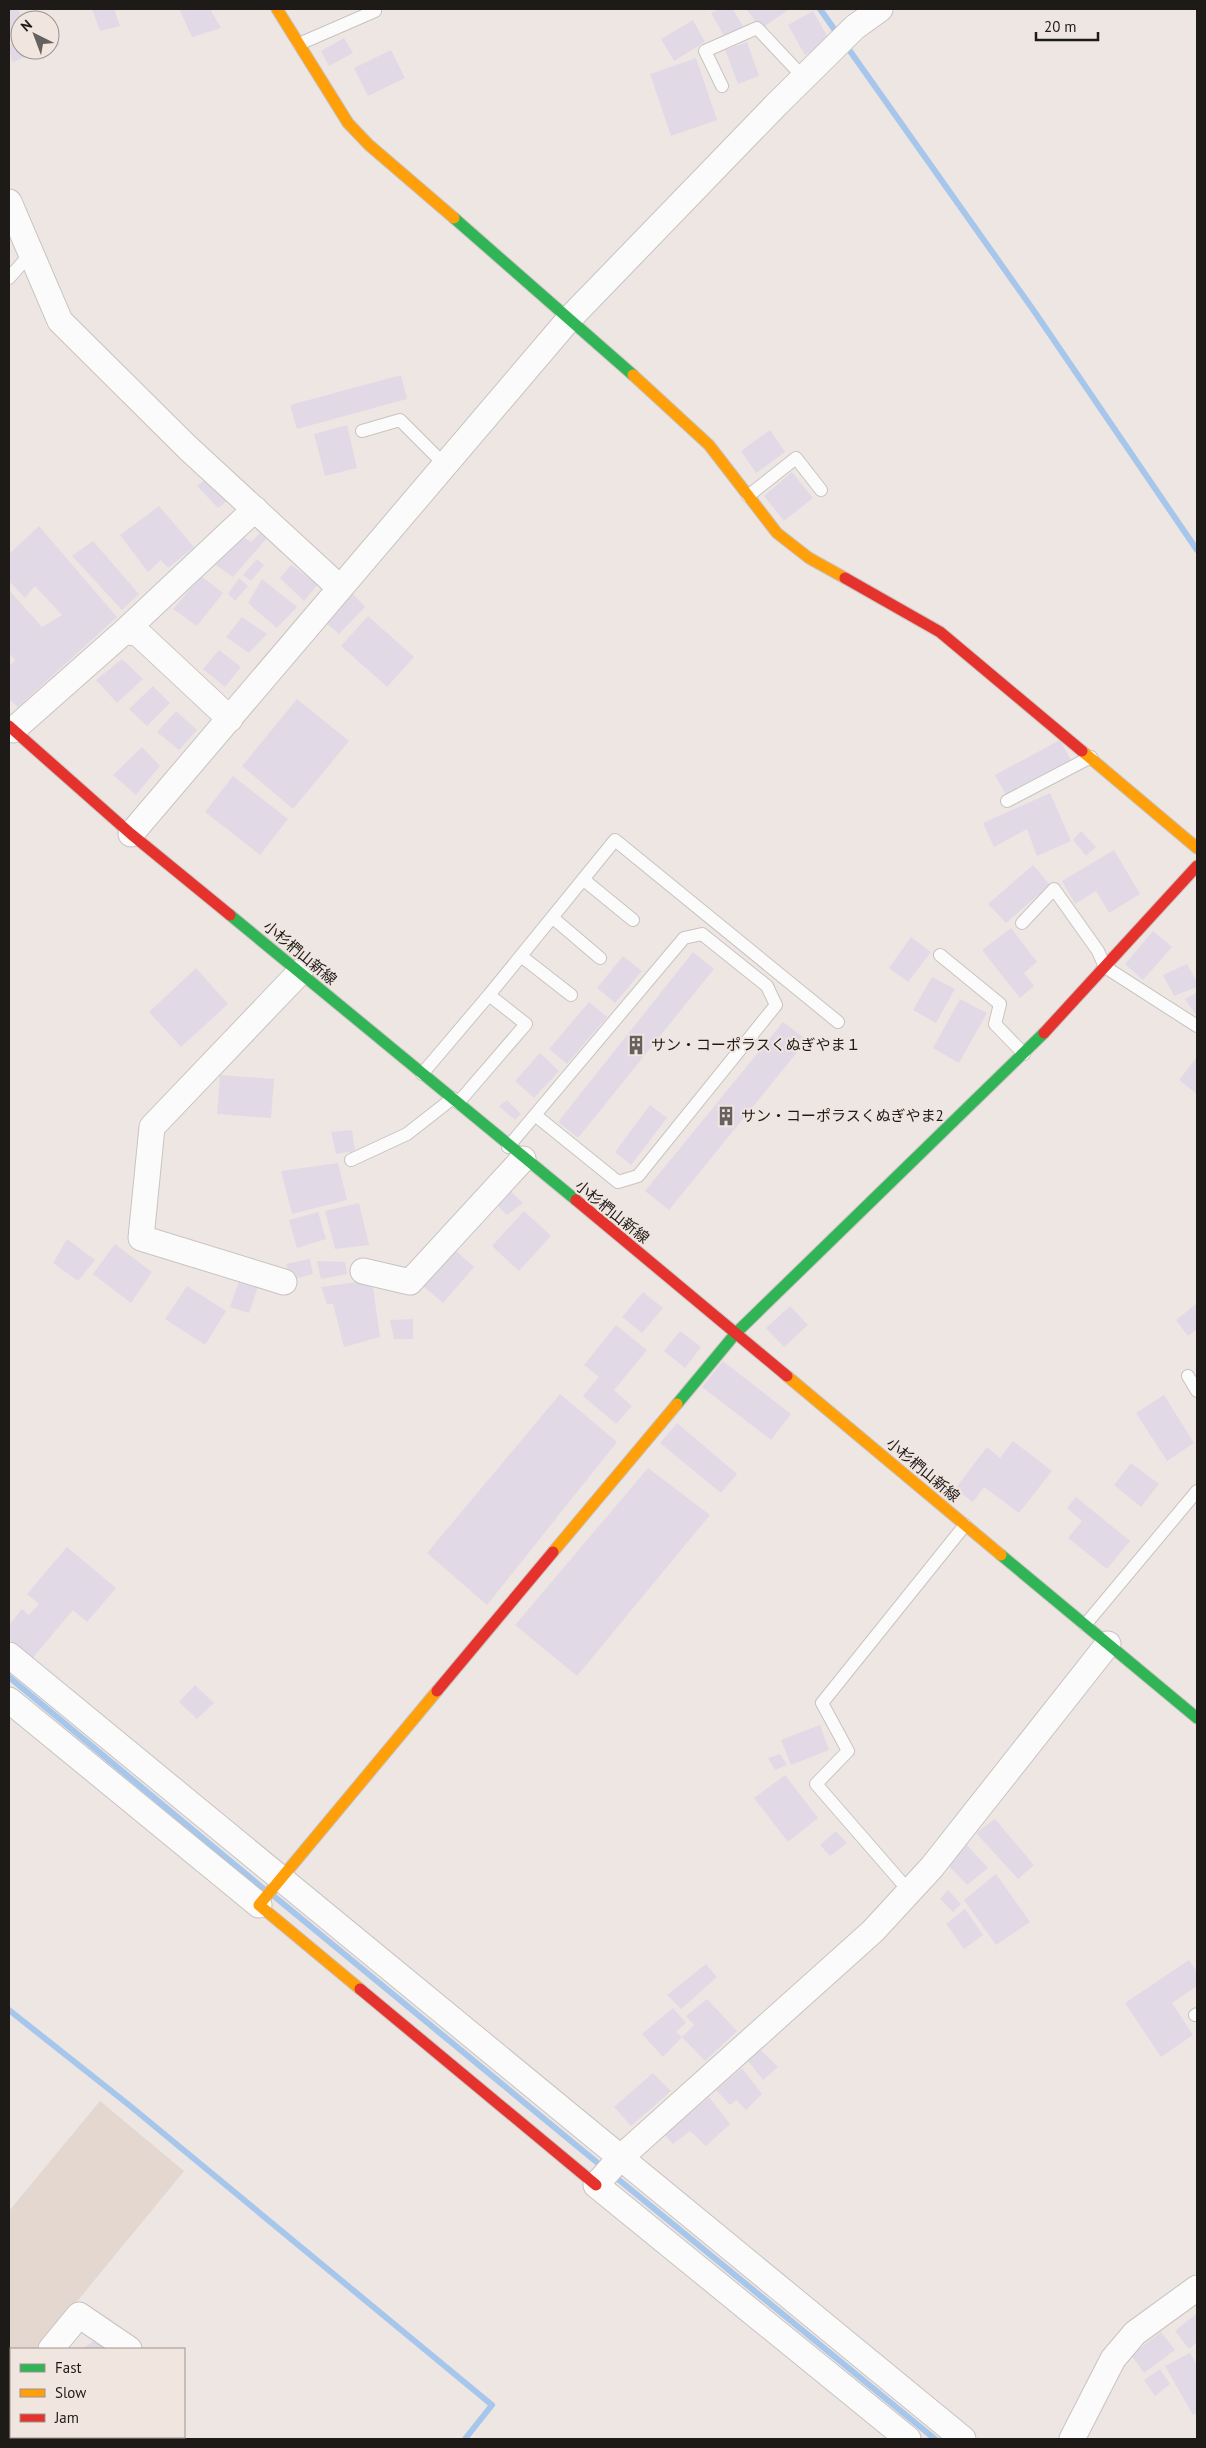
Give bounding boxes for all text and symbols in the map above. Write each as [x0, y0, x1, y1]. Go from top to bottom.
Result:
north arrow [10, 10, 60, 60]
scale bar [1036, 10, 1098, 42]
text: N [17, 16, 36, 35]
text: 20 m [1044, 17, 1077, 36]
street label: 小杉椚山新線 [260, 916, 341, 989]
building icon: サン・コーポラスくぬぎやま１ [625, 1034, 647, 1056]
place label: サン・コーポラスくぬぎやま１ [651, 1035, 860, 1054]
building icon: サン・コーポラスくぬぎやま2 [715, 1105, 737, 1127]
place label: サン・コーポラスくぬぎやま2 [741, 1106, 944, 1125]
street label: 小杉椚山新線 [571, 1176, 653, 1247]
street label: 小杉椚山新線 [883, 1433, 964, 1506]
legend [10, 2348, 185, 2438]
text: Fast [55, 2358, 82, 2377]
text: Slow [55, 2383, 86, 2402]
text: Jam [54, 2408, 79, 2427]

